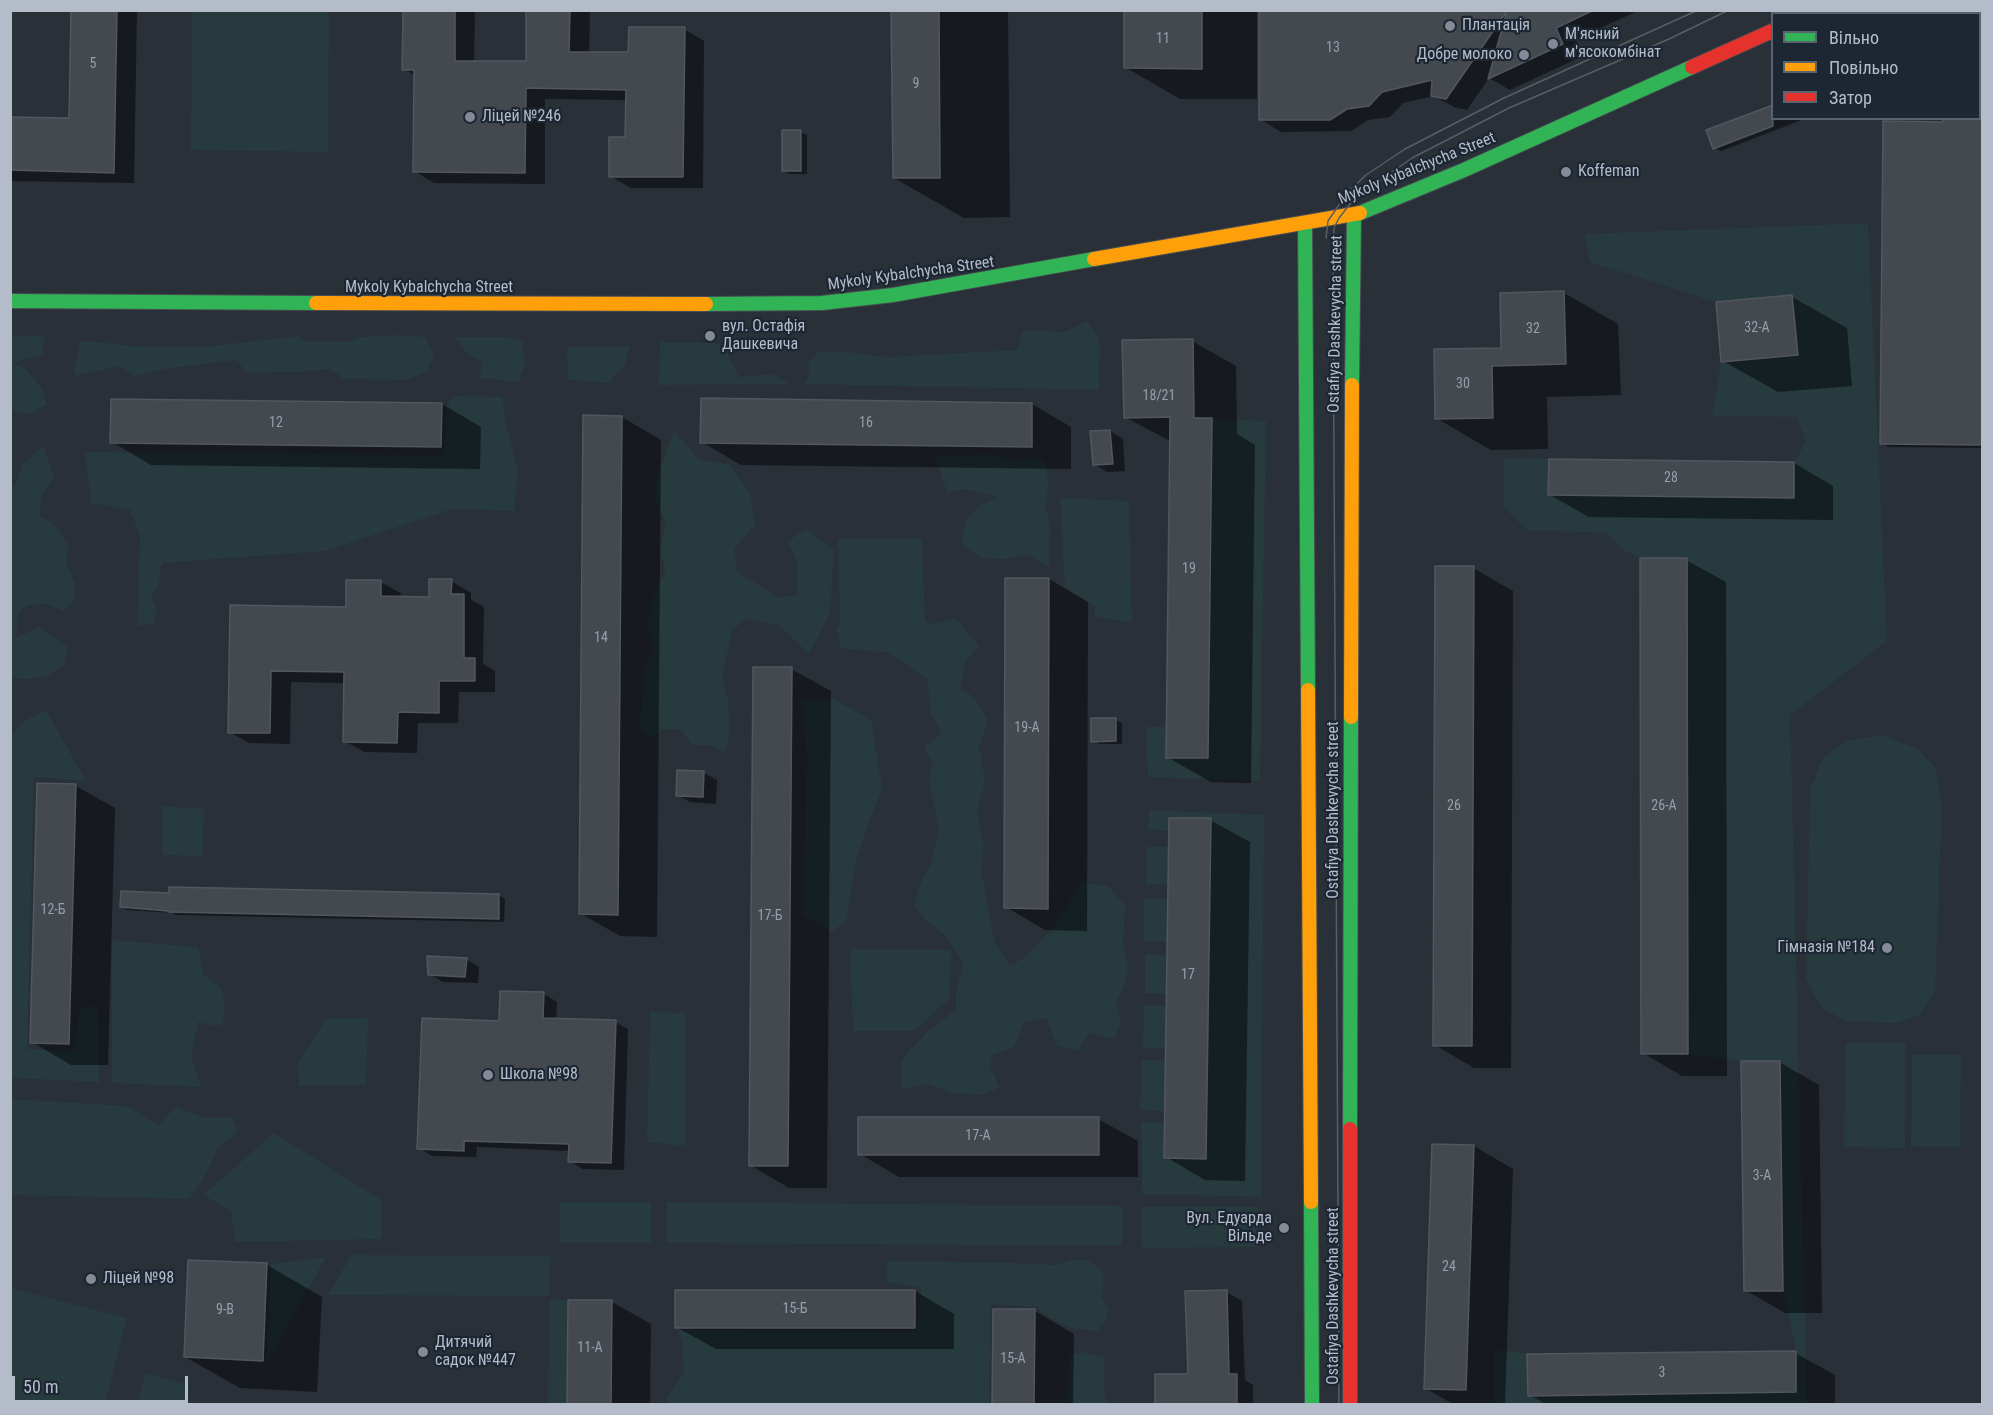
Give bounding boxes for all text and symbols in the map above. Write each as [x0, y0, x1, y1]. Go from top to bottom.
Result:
legend [1771, 12, 1981, 120]
place label: Плантація [1462, 16, 1530, 36]
marker: Плантація [1443, 19, 1457, 33]
place label: М'ясний м'ясокомбінат [1565, 25, 1661, 63]
text: Вільно [1829, 27, 1879, 48]
house number: 11 [1156, 31, 1170, 47]
marker: М'ясний м'ясокомбінат [1546, 37, 1560, 51]
house number: 13 [1326, 40, 1340, 56]
place label: Добре молоко [1417, 45, 1512, 65]
marker: Добре молоко [1517, 48, 1531, 62]
house number: 5 [90, 56, 96, 72]
text: Повільно [1829, 57, 1898, 78]
house number: 9 [913, 76, 919, 92]
text: Затор [1829, 87, 1872, 108]
place label: Ліцей №246 [482, 107, 561, 127]
marker: Ліцей №246 [463, 110, 477, 124]
street label: Mykoly Kybalchycha Street [1336, 129, 1498, 209]
place label: Koffeman [1578, 162, 1639, 182]
marker: Koffeman [1559, 165, 1573, 179]
street label: Ostafiya Dashkevycha street [1325, 235, 1347, 413]
street label: Mykoly Kybalchycha Street [827, 253, 995, 295]
street label: Mykoly Kybalchycha Street [345, 278, 513, 298]
place label: вул. Остафія Дашкевича [722, 317, 805, 355]
house number: 32-А [1744, 320, 1770, 336]
house number: 32 [1526, 321, 1540, 337]
marker: вул. Остафія Дашкевича [703, 329, 717, 343]
house number: 30 [1456, 376, 1470, 392]
house number: 18/21 [1143, 388, 1175, 404]
house number: 12 [269, 415, 283, 431]
house number: 16 [859, 415, 873, 431]
house number: 28 [1664, 470, 1678, 486]
house number: 19 [1182, 561, 1196, 577]
house number: 14 [594, 630, 608, 646]
house number: 19-А [1014, 720, 1040, 736]
street label: Ostafiya Dashkevycha street [1324, 721, 1344, 899]
house number: 26 [1447, 798, 1461, 814]
house number: 26-А [1651, 798, 1677, 814]
house number: 12-Б [41, 902, 65, 918]
house number: 17-Б [758, 908, 782, 924]
place label: Гімназія №184 [1777, 938, 1875, 958]
marker: Гімназія №184 [1880, 941, 1894, 955]
house number: 17 [1181, 967, 1195, 983]
place label: Школа №98 [500, 1065, 578, 1085]
marker: Школа №98 [481, 1068, 495, 1082]
house number: 17-А [965, 1128, 991, 1144]
house number: 3-А [1753, 1168, 1771, 1184]
street label: Ostafiya Dashkevycha street [1324, 1207, 1344, 1385]
place label: Вул. Едуарда Вільде [1186, 1209, 1272, 1247]
marker: Вул. Едуарда Вільде [1277, 1221, 1291, 1235]
house number: 24 [1442, 1259, 1456, 1275]
place label: Ліцей №98 [103, 1269, 174, 1289]
marker: Ліцей №98 [84, 1272, 98, 1286]
house number: 15-Б [783, 1301, 807, 1317]
house number: 9-В [216, 1302, 234, 1318]
place label: Дитячий садок №447 [435, 1333, 516, 1371]
house number: 11-А [577, 1340, 603, 1356]
marker: Дитячий садок №447 [416, 1345, 430, 1359]
house number: 15-А [1000, 1351, 1026, 1367]
scale bar [15, 1364, 190, 1402]
house number: 3 [1659, 1365, 1665, 1381]
text: 50 m [23, 1376, 58, 1397]

